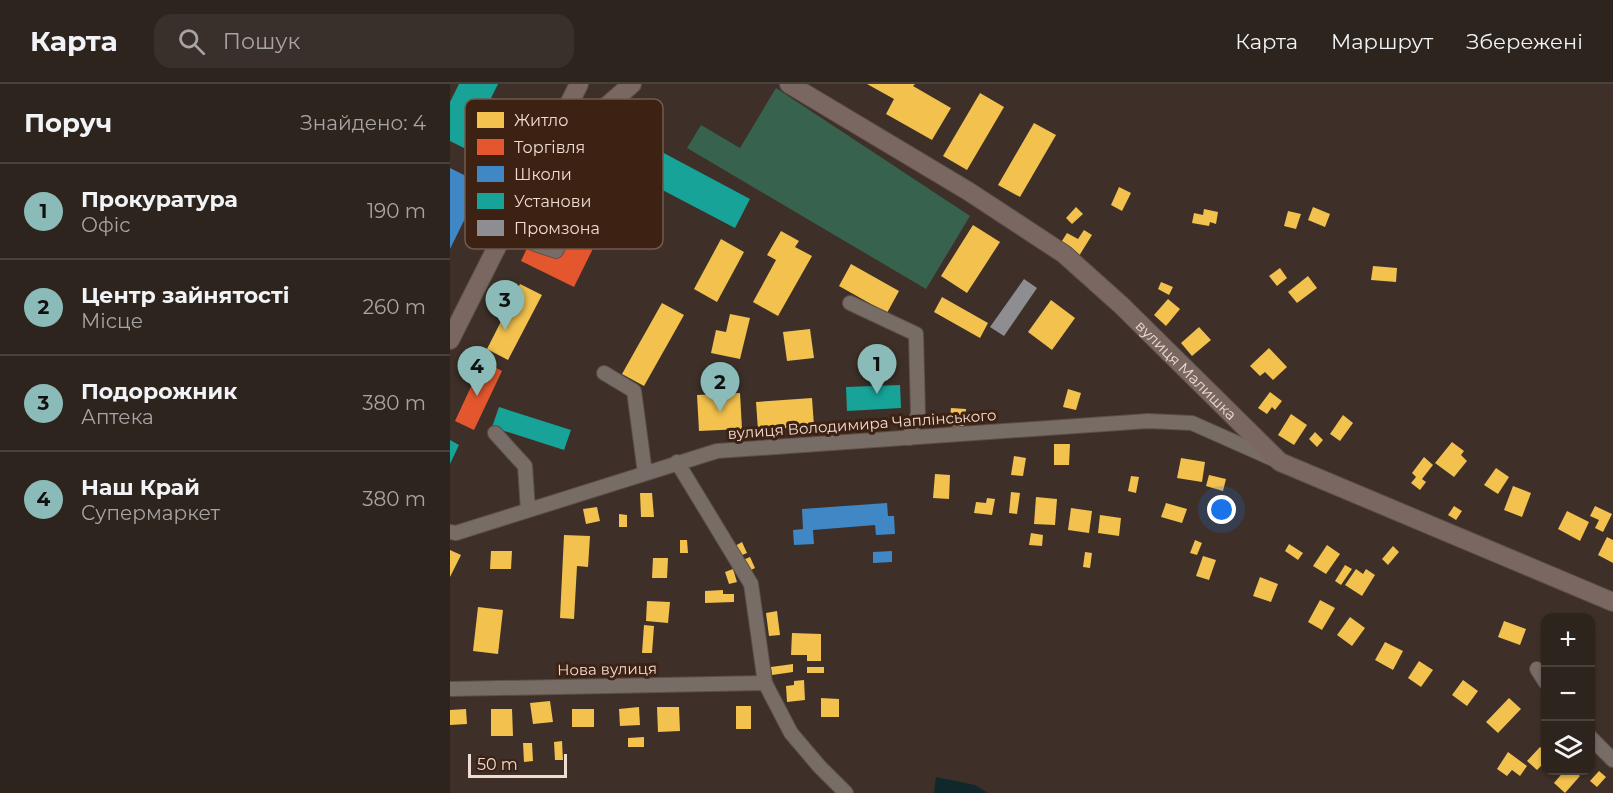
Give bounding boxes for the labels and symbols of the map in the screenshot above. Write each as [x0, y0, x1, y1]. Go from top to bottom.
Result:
legend [465, 99, 663, 249]
text: Житло [514, 111, 568, 130]
text: Торгівля [514, 138, 585, 157]
text: Школи [514, 165, 572, 184]
text: Установи [514, 192, 591, 211]
text: Промзона [514, 219, 600, 238]
pin: 3 [486, 280, 524, 330]
street label: вулиця Малишка [1132, 316, 1241, 424]
pin: 1 [858, 344, 896, 394]
pin: 4 [458, 346, 496, 396]
pin: 2 [700, 362, 740, 412]
street label: вулиця Володимира Чаплінського [727, 405, 997, 443]
your location [1207, 495, 1236, 524]
street label: Нова вулиця [557, 659, 657, 679]
scale bar [468, 751, 567, 778]

